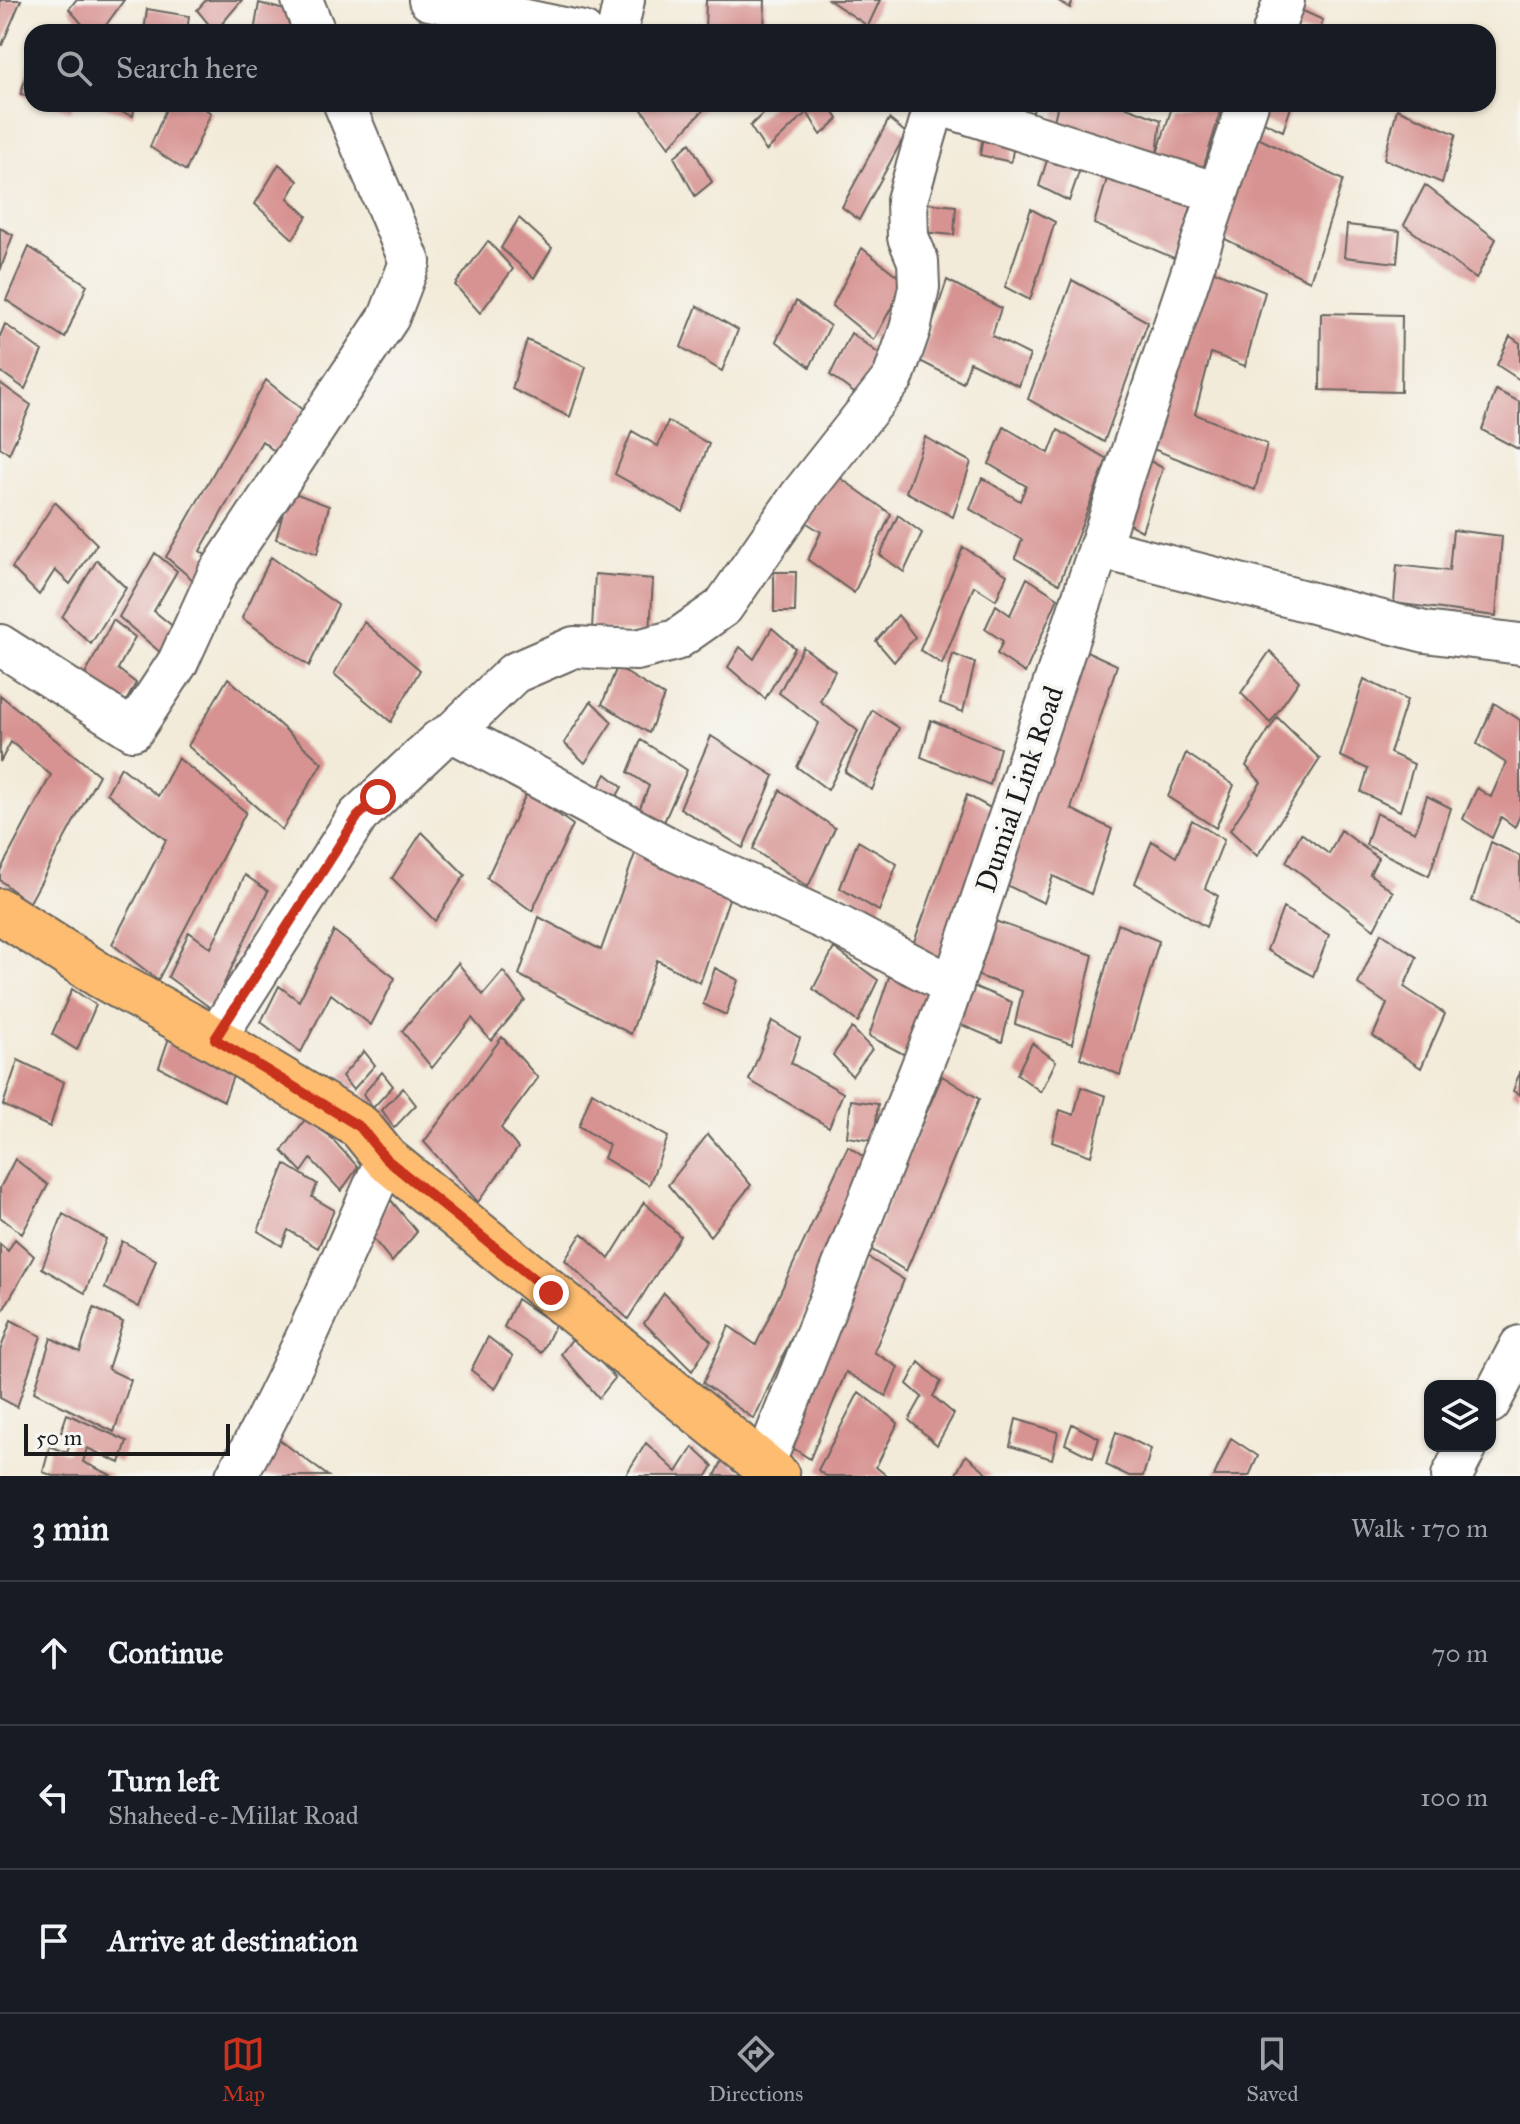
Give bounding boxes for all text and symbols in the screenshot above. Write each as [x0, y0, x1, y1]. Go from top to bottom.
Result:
search box [24, 24, 1496, 112]
icon: search [52, 46, 96, 90]
text: Search here [116, 50, 258, 86]
street label: Dumial Link Road [968, 681, 1071, 897]
route start [360, 779, 396, 815]
route end [533, 1275, 569, 1311]
map controls [1424, 1380, 1496, 1452]
button: layers [1424, 1380, 1496, 1452]
scale bar [24, 1420, 230, 1456]
text: 50 m [36, 1424, 82, 1451]
text: 3 min [32, 1508, 109, 1549]
text: Walk · 170 m [1351, 1512, 1488, 1544]
icon: ahead [32, 1631, 76, 1675]
text: Continue [108, 1635, 223, 1671]
text: 70 m [1432, 1637, 1488, 1669]
text: Turn left [108, 1763, 219, 1799]
icon: left [32, 1775, 76, 1819]
text: 100 m [1420, 1781, 1488, 1813]
text: Shaheed-e-Millat Road [108, 1799, 359, 1831]
icon: arrive [32, 1919, 76, 1963]
text: Arrive at destination [108, 1923, 358, 1959]
tab: Map [221, 2032, 265, 2107]
tab: Directions [708, 2032, 803, 2107]
tab: Saved [1246, 2032, 1298, 2107]

